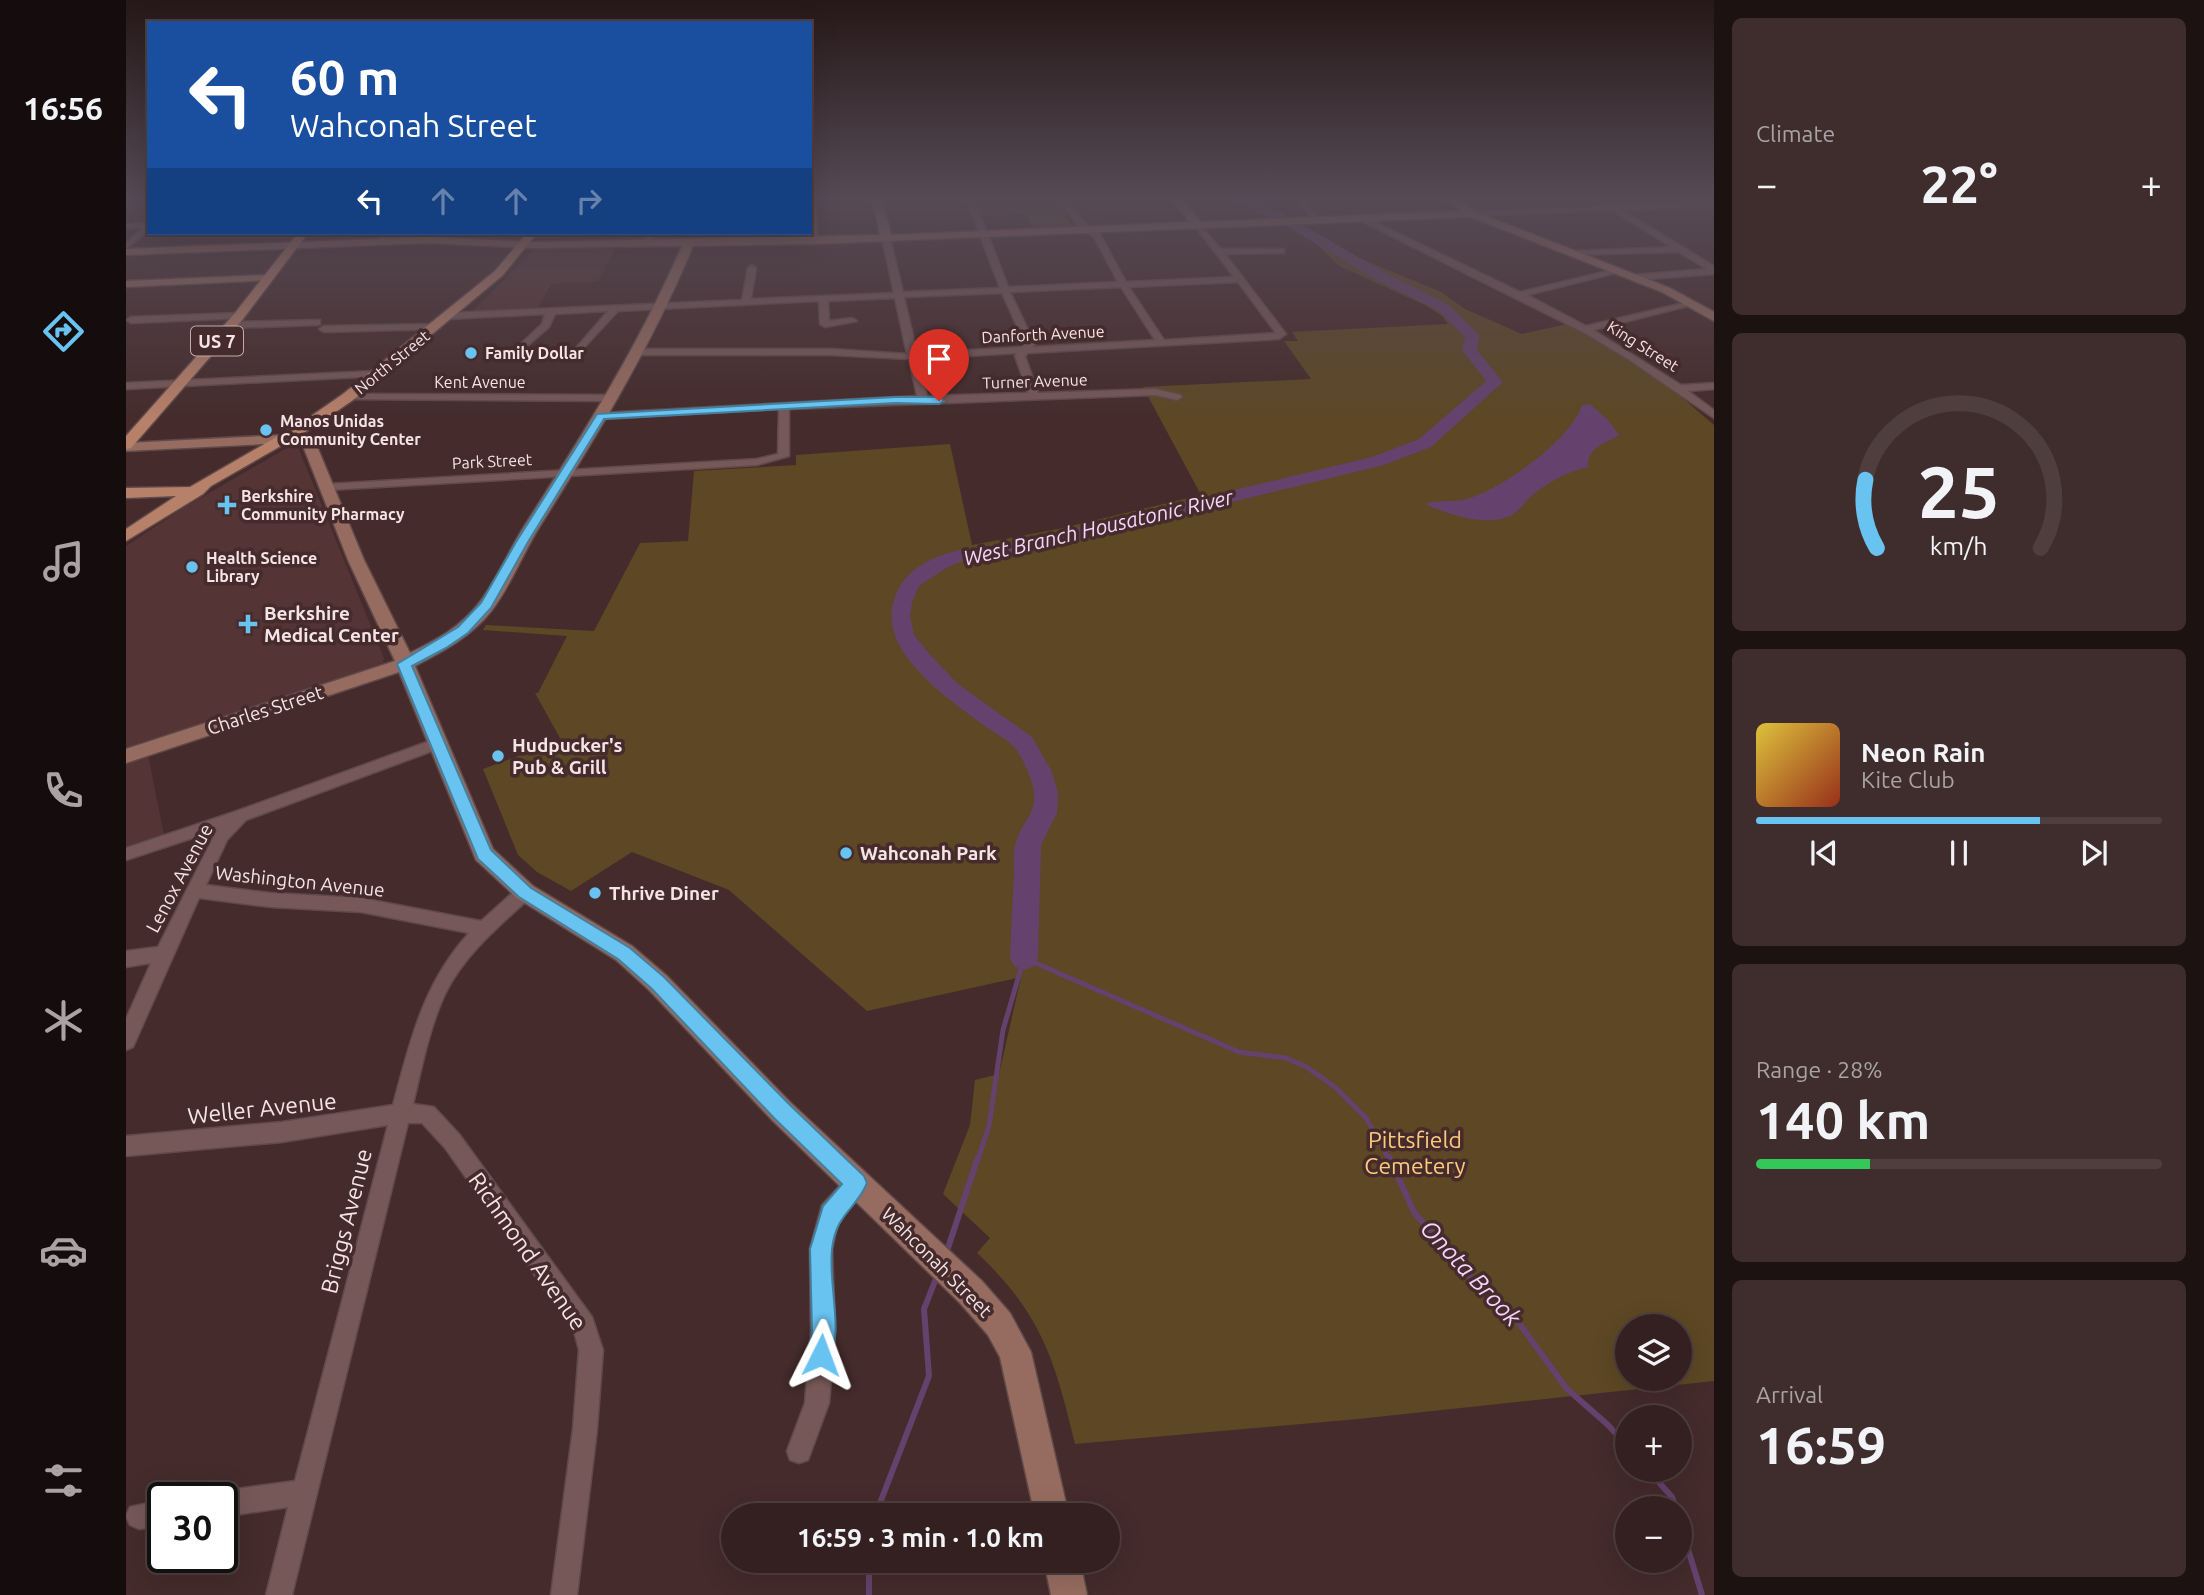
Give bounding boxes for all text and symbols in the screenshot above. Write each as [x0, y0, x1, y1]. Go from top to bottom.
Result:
icon: left [175, 49, 266, 140]
text: 60 m [290, 49, 399, 104]
text: 16:56 [23, 90, 103, 126]
text: Wahconah Street [290, 107, 537, 143]
text: Climate [1756, 121, 1835, 146]
text: 22° [1920, 155, 1998, 213]
text: − [1756, 163, 1777, 205]
text: + [2141, 163, 2162, 205]
icon: left [351, 182, 389, 220]
icon: ahead [424, 182, 462, 220]
icon: ahead [497, 182, 535, 220]
icon: right [570, 182, 608, 220]
icon: directions [39, 307, 88, 356]
street label: King Street [1604, 317, 1683, 375]
street label: Danforth Avenue [981, 322, 1105, 346]
road number: US 7 [191, 326, 243, 356]
street label: North Street [351, 326, 433, 398]
pin [909, 329, 969, 401]
icon: arrive [920, 340, 958, 378]
place label: Family Dollar [485, 344, 584, 362]
marker: Family Dollar [463, 345, 479, 361]
street label: Turner Avenue [982, 370, 1088, 392]
street label: Kent Avenue [434, 373, 526, 391]
place label: Manos Unidas Community Center [280, 412, 421, 448]
marker: Manos Unidas Community Center [258, 422, 274, 438]
street label: Park Street [452, 450, 533, 472]
text: 25 [1918, 451, 2000, 533]
water label: West Branch Housatonic River [961, 484, 1236, 570]
place label: Berkshire Community Pharmacy [241, 487, 405, 523]
marker: Berkshire Community Pharmacy [219, 497, 235, 513]
text: km/h [1930, 532, 1988, 560]
icon: music [39, 537, 88, 586]
place label: Health Science Library [206, 549, 317, 585]
marker: Health Science Library [184, 559, 200, 575]
place label: Berkshire Medical Center [264, 602, 399, 646]
marker: Berkshire Medical Center [238, 614, 258, 634]
street label: Charles Street [204, 681, 326, 739]
place label: Hudpucker's Pub & Grill [512, 734, 623, 778]
text: Neon Rain [1861, 738, 1986, 767]
marker: Hudpucker's Pub & Grill [490, 748, 506, 764]
icon: phone [39, 766, 88, 815]
text: Kite Club [1861, 767, 1955, 792]
street label: Lenox Avenue [141, 820, 217, 936]
icon: previous [1805, 834, 1843, 872]
icon: pause [1940, 834, 1978, 872]
icon: next [2075, 834, 2113, 872]
place label: Wahconah Park [860, 842, 997, 864]
marker: Wahconah Park [838, 845, 854, 861]
street label: Washington Avenue [214, 861, 386, 901]
place label: Thrive Diner [609, 882, 719, 904]
marker: Thrive Diner [587, 885, 603, 901]
icon: climate [39, 996, 88, 1045]
text: Range · 28% [1756, 1057, 1883, 1082]
street label: Weller Avenue [186, 1088, 338, 1128]
text: 140 km [1756, 1091, 1930, 1149]
park label: Pittsfield Cemetery [1364, 1127, 1466, 1178]
street label: Briggs Avenue [316, 1146, 376, 1296]
street label: Richmond Avenue [464, 1167, 592, 1335]
street label: Wahconah Street [877, 1202, 997, 1322]
water label: Onota Brook [1415, 1215, 1527, 1332]
icon: car [39, 1226, 88, 1275]
map controls [1615, 1314, 1692, 1573]
button: layers [1615, 1314, 1692, 1391]
position arrow [784, 1318, 858, 1392]
text: Arrival [1756, 1382, 1823, 1407]
button: + [1615, 1405, 1692, 1482]
text: 16:59 [1756, 1416, 1886, 1474]
icon: filters [39, 1456, 88, 1505]
speed limit sign: 30 [147, 1482, 238, 1573]
button: − [1615, 1496, 1692, 1573]
text: 16:59 · 3 min · 1.0 km [797, 1523, 1044, 1552]

